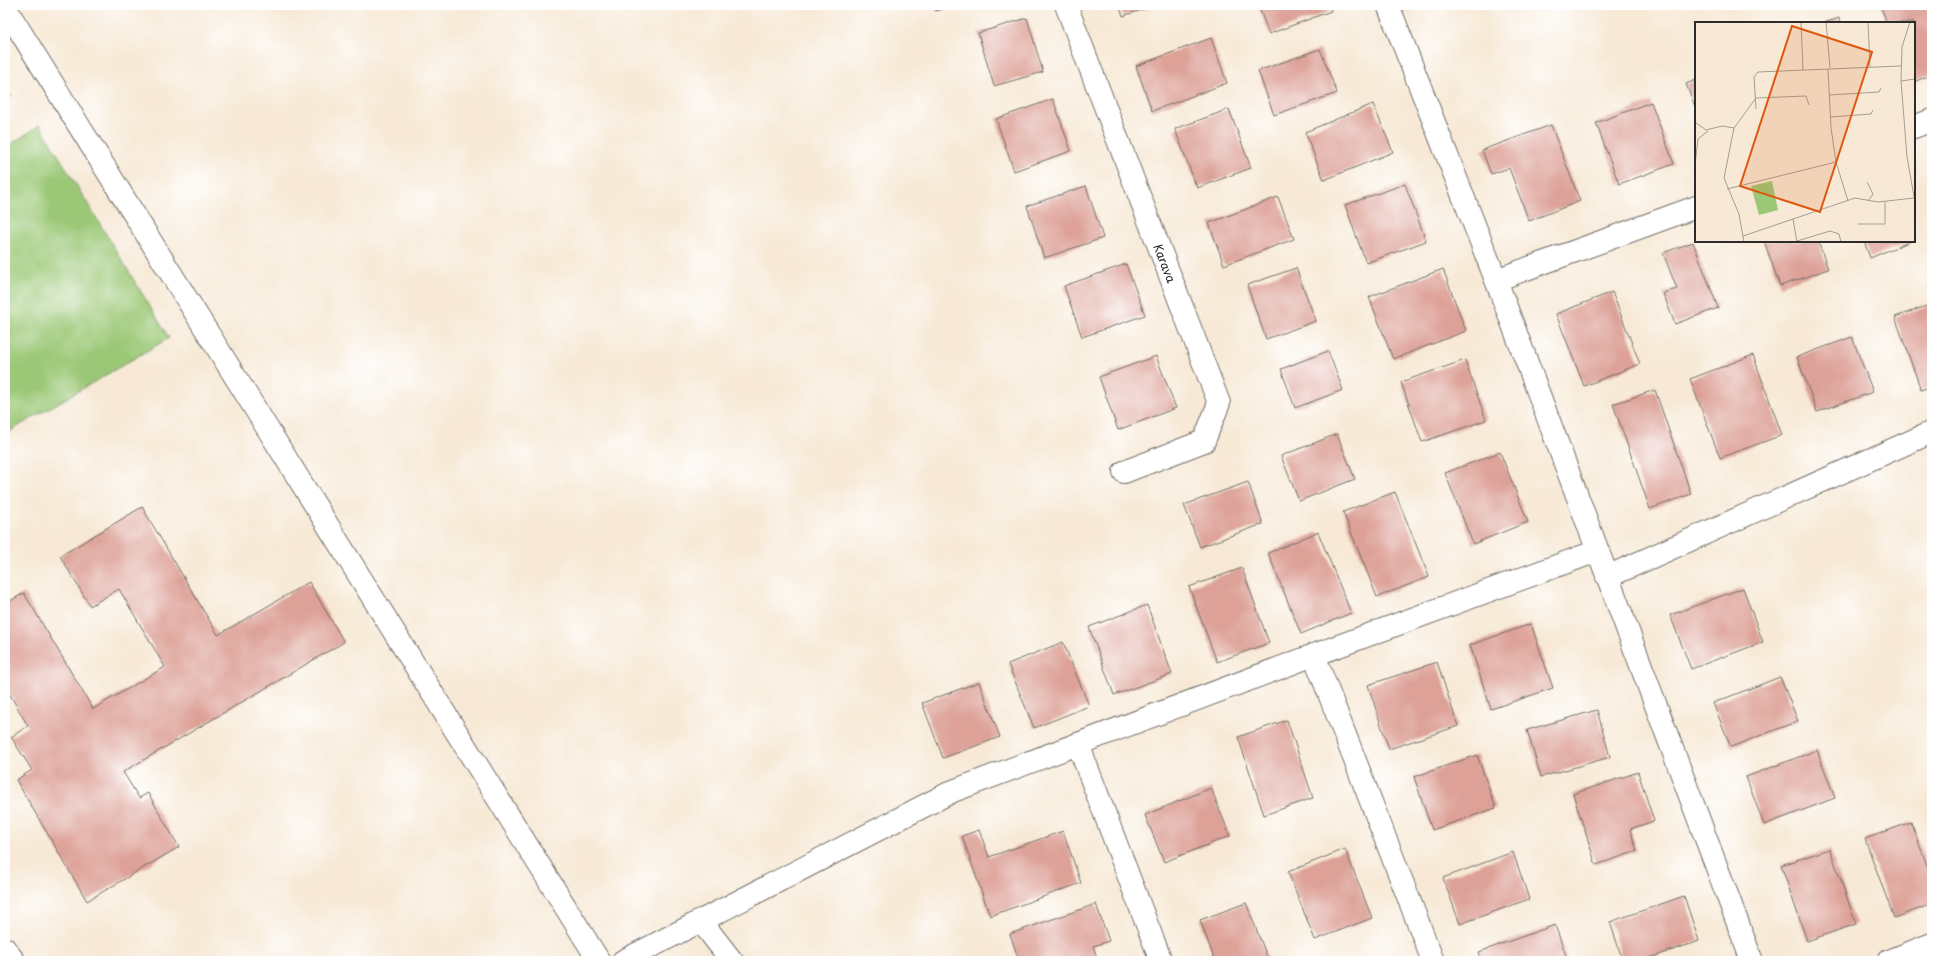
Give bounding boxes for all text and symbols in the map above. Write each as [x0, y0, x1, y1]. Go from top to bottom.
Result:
inset map [1695, 22, 1915, 242]
street label: Karava [1149, 241, 1181, 286]

